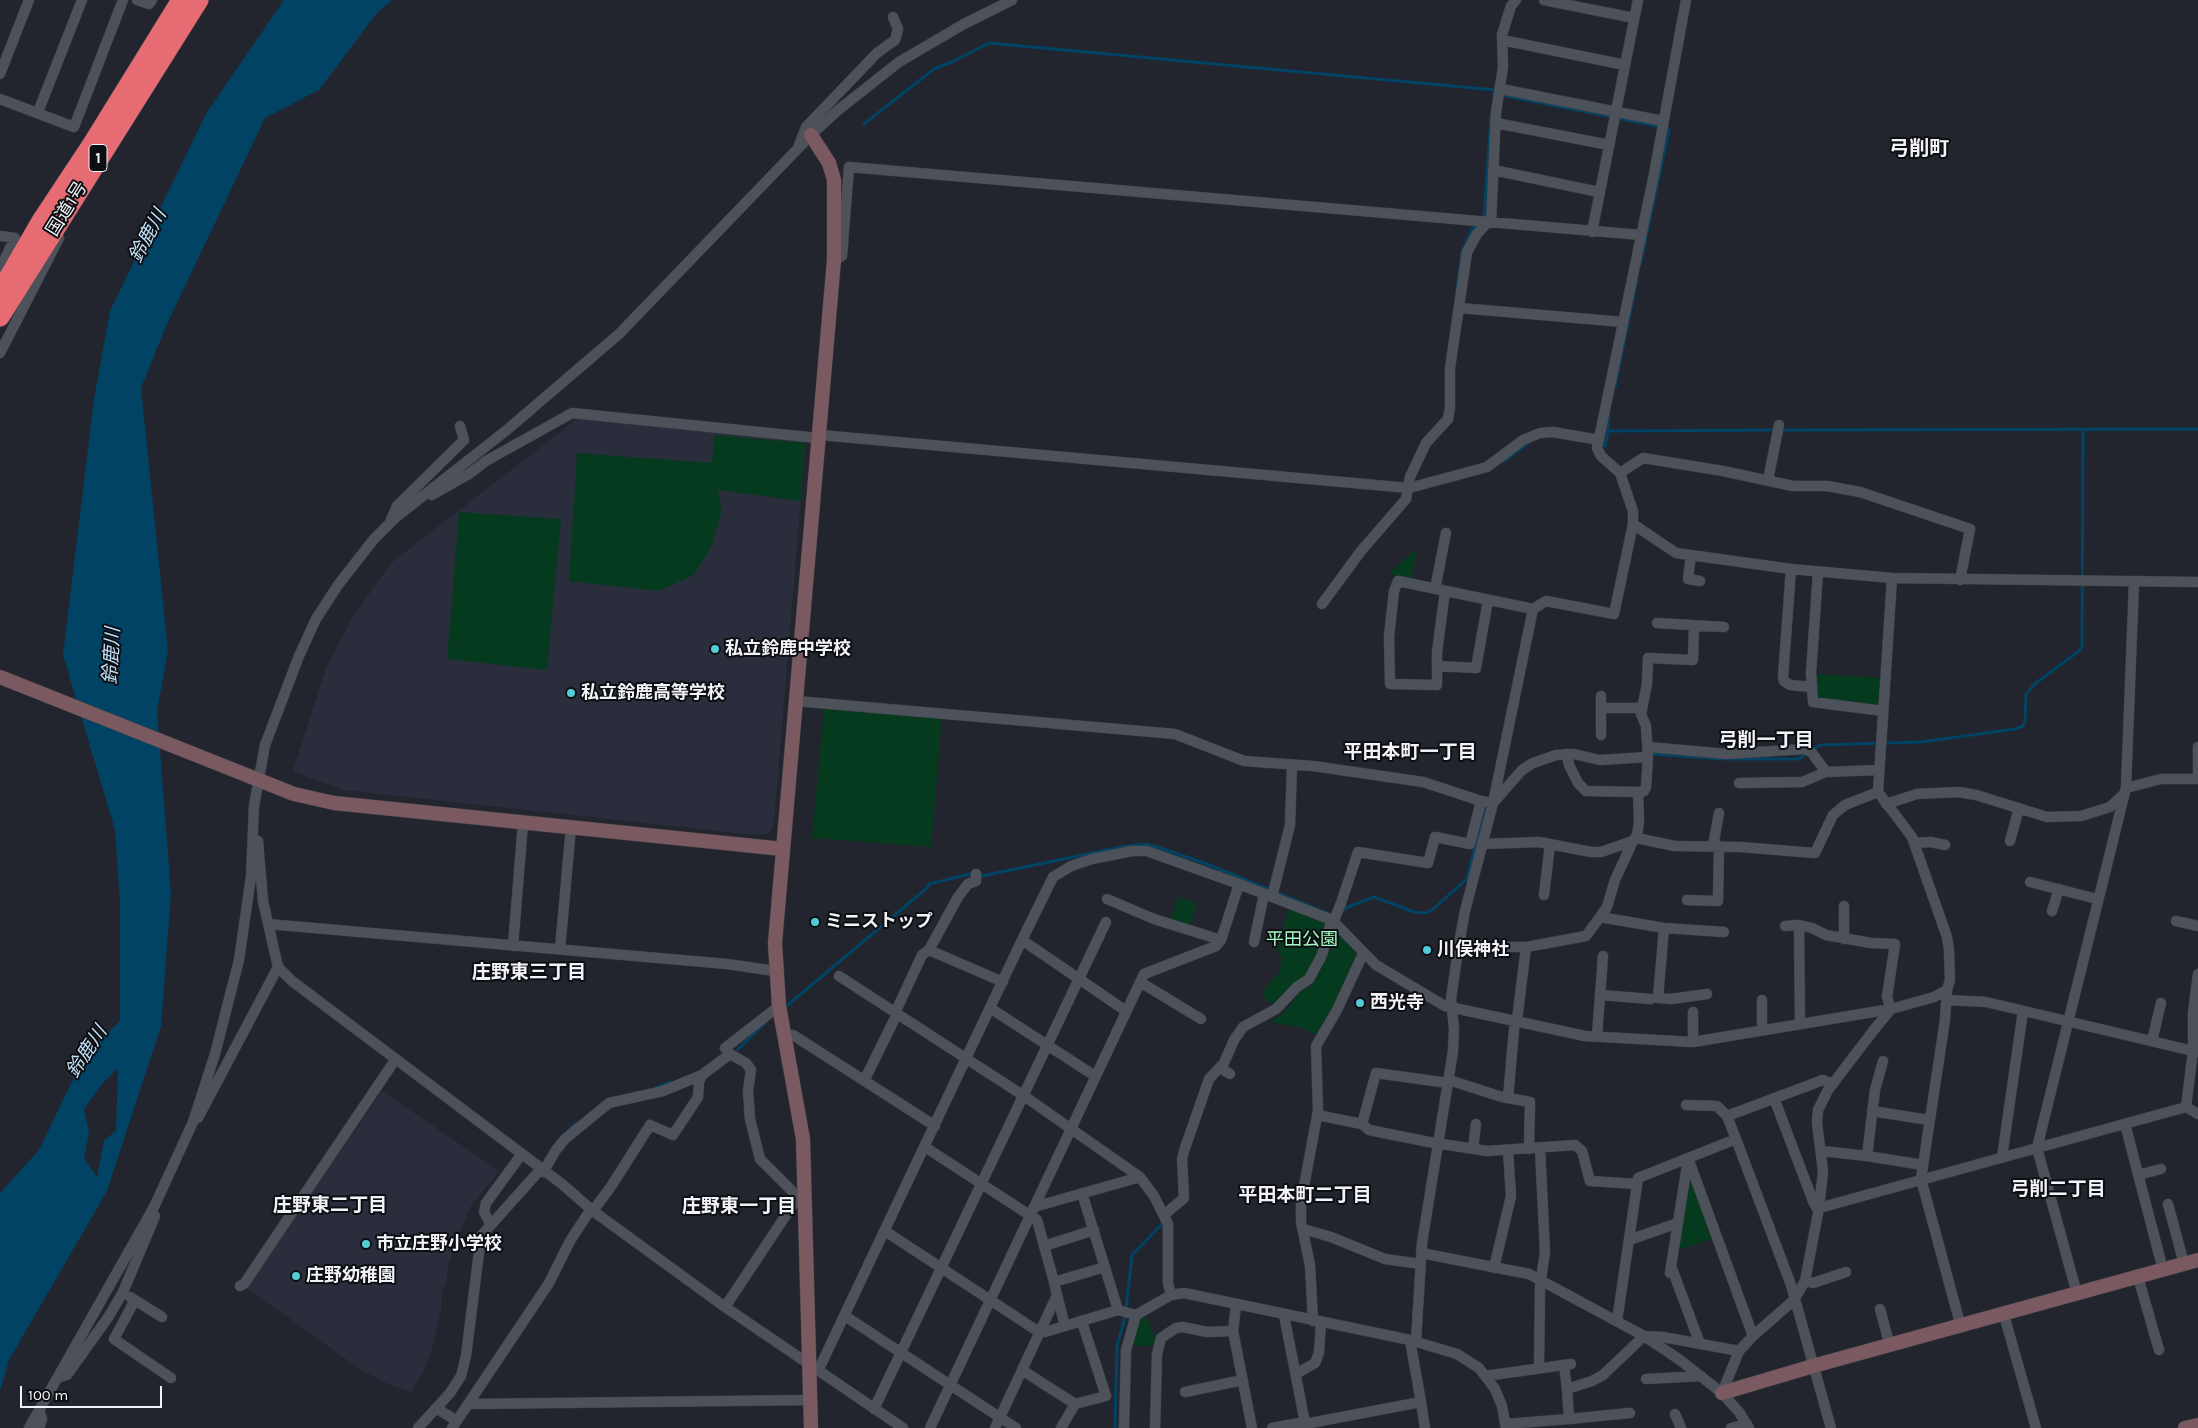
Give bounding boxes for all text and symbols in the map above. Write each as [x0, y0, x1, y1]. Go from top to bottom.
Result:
district label: 弓削町 [1889, 137, 1949, 161]
road number: 1 [89, 144, 107, 172]
street label: 国道1号 [42, 178, 92, 240]
water label: 鈴鹿川 [125, 205, 171, 267]
water label: 鈴鹿川 [99, 627, 125, 685]
place label: 私立鈴鹿中学校 [725, 638, 851, 660]
marker: 私立鈴鹿中学校 [709, 643, 721, 655]
place label: 私立鈴鹿高等学校 [581, 682, 725, 704]
marker: 私立鈴鹿高等学校 [565, 687, 577, 699]
district label: 弓削一丁目 [1719, 730, 1813, 752]
district label: 平田本町一丁目 [1344, 742, 1476, 764]
place label: ミニストップ [825, 911, 933, 933]
marker: ミニストップ [809, 916, 821, 928]
park label: 平田公園 [1266, 929, 1338, 951]
place label: 川俣神社 [1437, 939, 1509, 961]
marker: 川俣神社 [1421, 944, 1433, 956]
district label: 庄野東三丁目 [472, 962, 586, 984]
place label: 西光寺 [1370, 992, 1424, 1014]
marker: 西光寺 [1354, 997, 1366, 1009]
water label: 鈴鹿川 [62, 1022, 112, 1082]
district label: 弓削二丁目 [2011, 1179, 2105, 1201]
district label: 平田本町二丁目 [1239, 1185, 1371, 1207]
district label: 庄野東二丁目 [273, 1195, 387, 1217]
district label: 庄野東一丁目 [682, 1196, 796, 1218]
place label: 市立庄野小学校 [376, 1233, 502, 1255]
marker: 市立庄野小学校 [360, 1238, 372, 1250]
place label: 庄野幼稚園 [306, 1265, 396, 1287]
marker: 庄野幼稚園 [290, 1270, 302, 1282]
scale bar [22, 1376, 165, 1408]
text: 100 m [28, 1386, 68, 1404]

